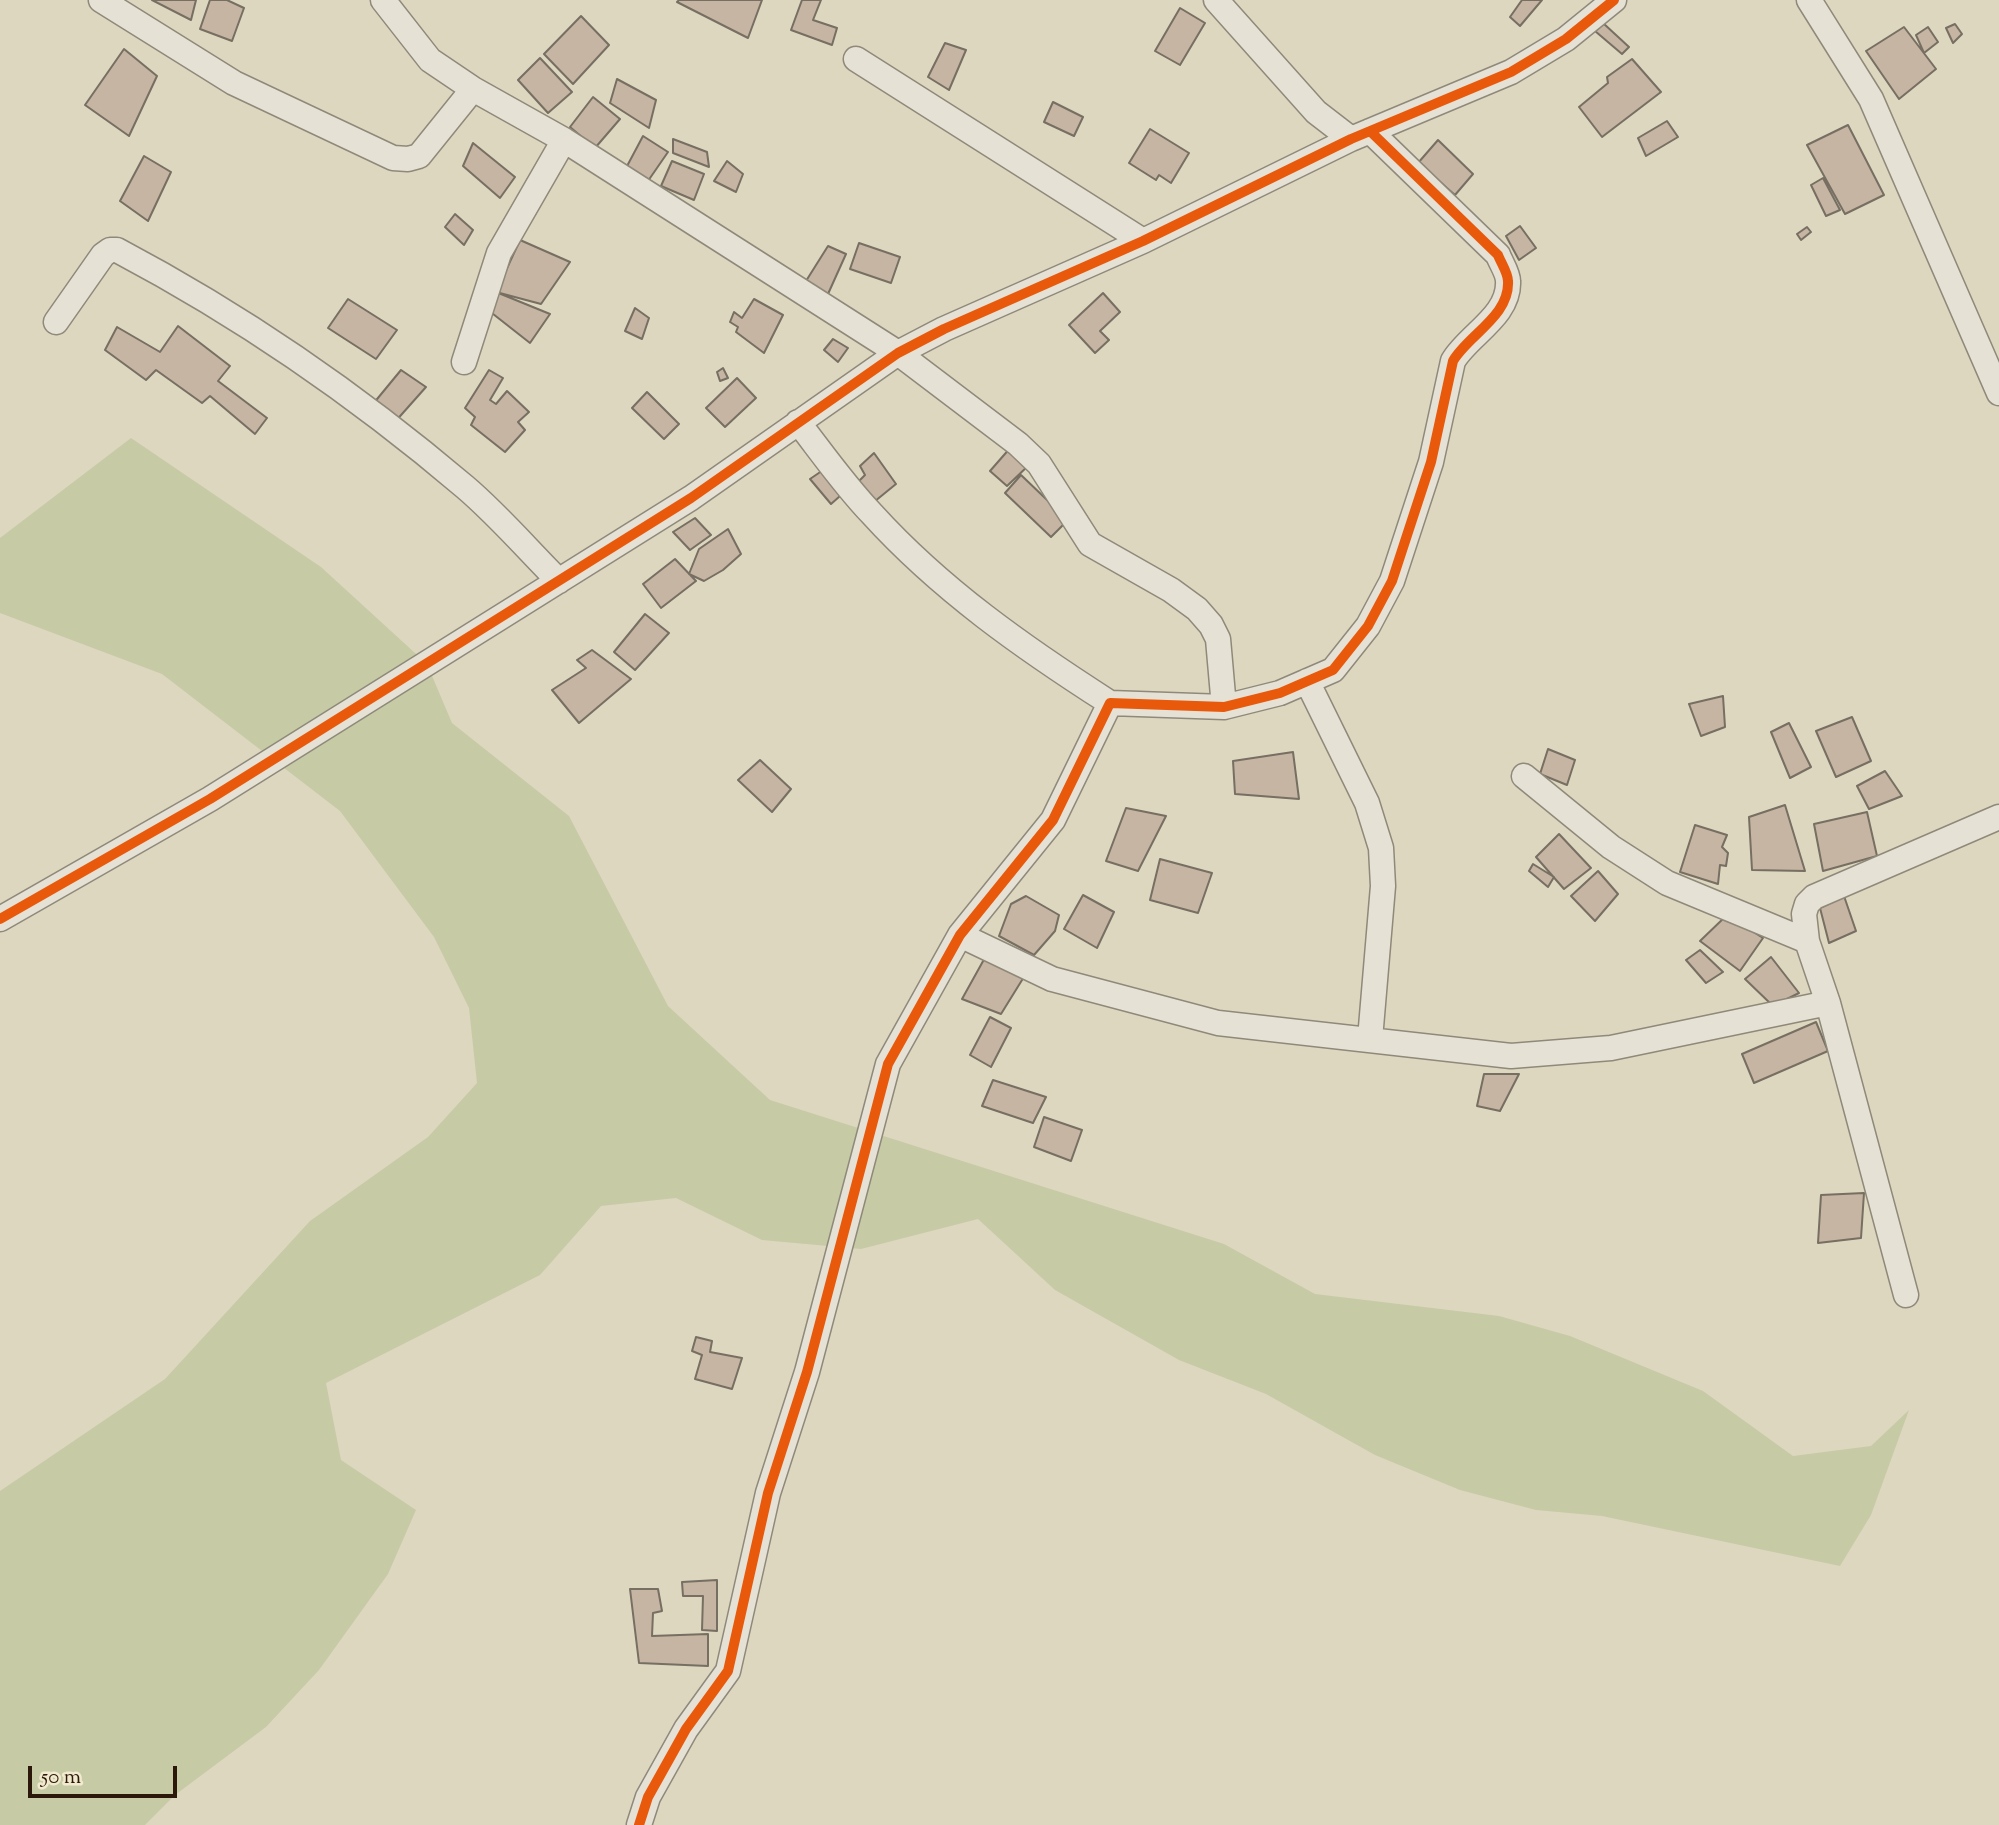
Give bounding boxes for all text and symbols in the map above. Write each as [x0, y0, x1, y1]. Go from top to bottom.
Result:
scale bar [32, 1752, 180, 1796]
text: 50 m [41, 1763, 81, 1793]

